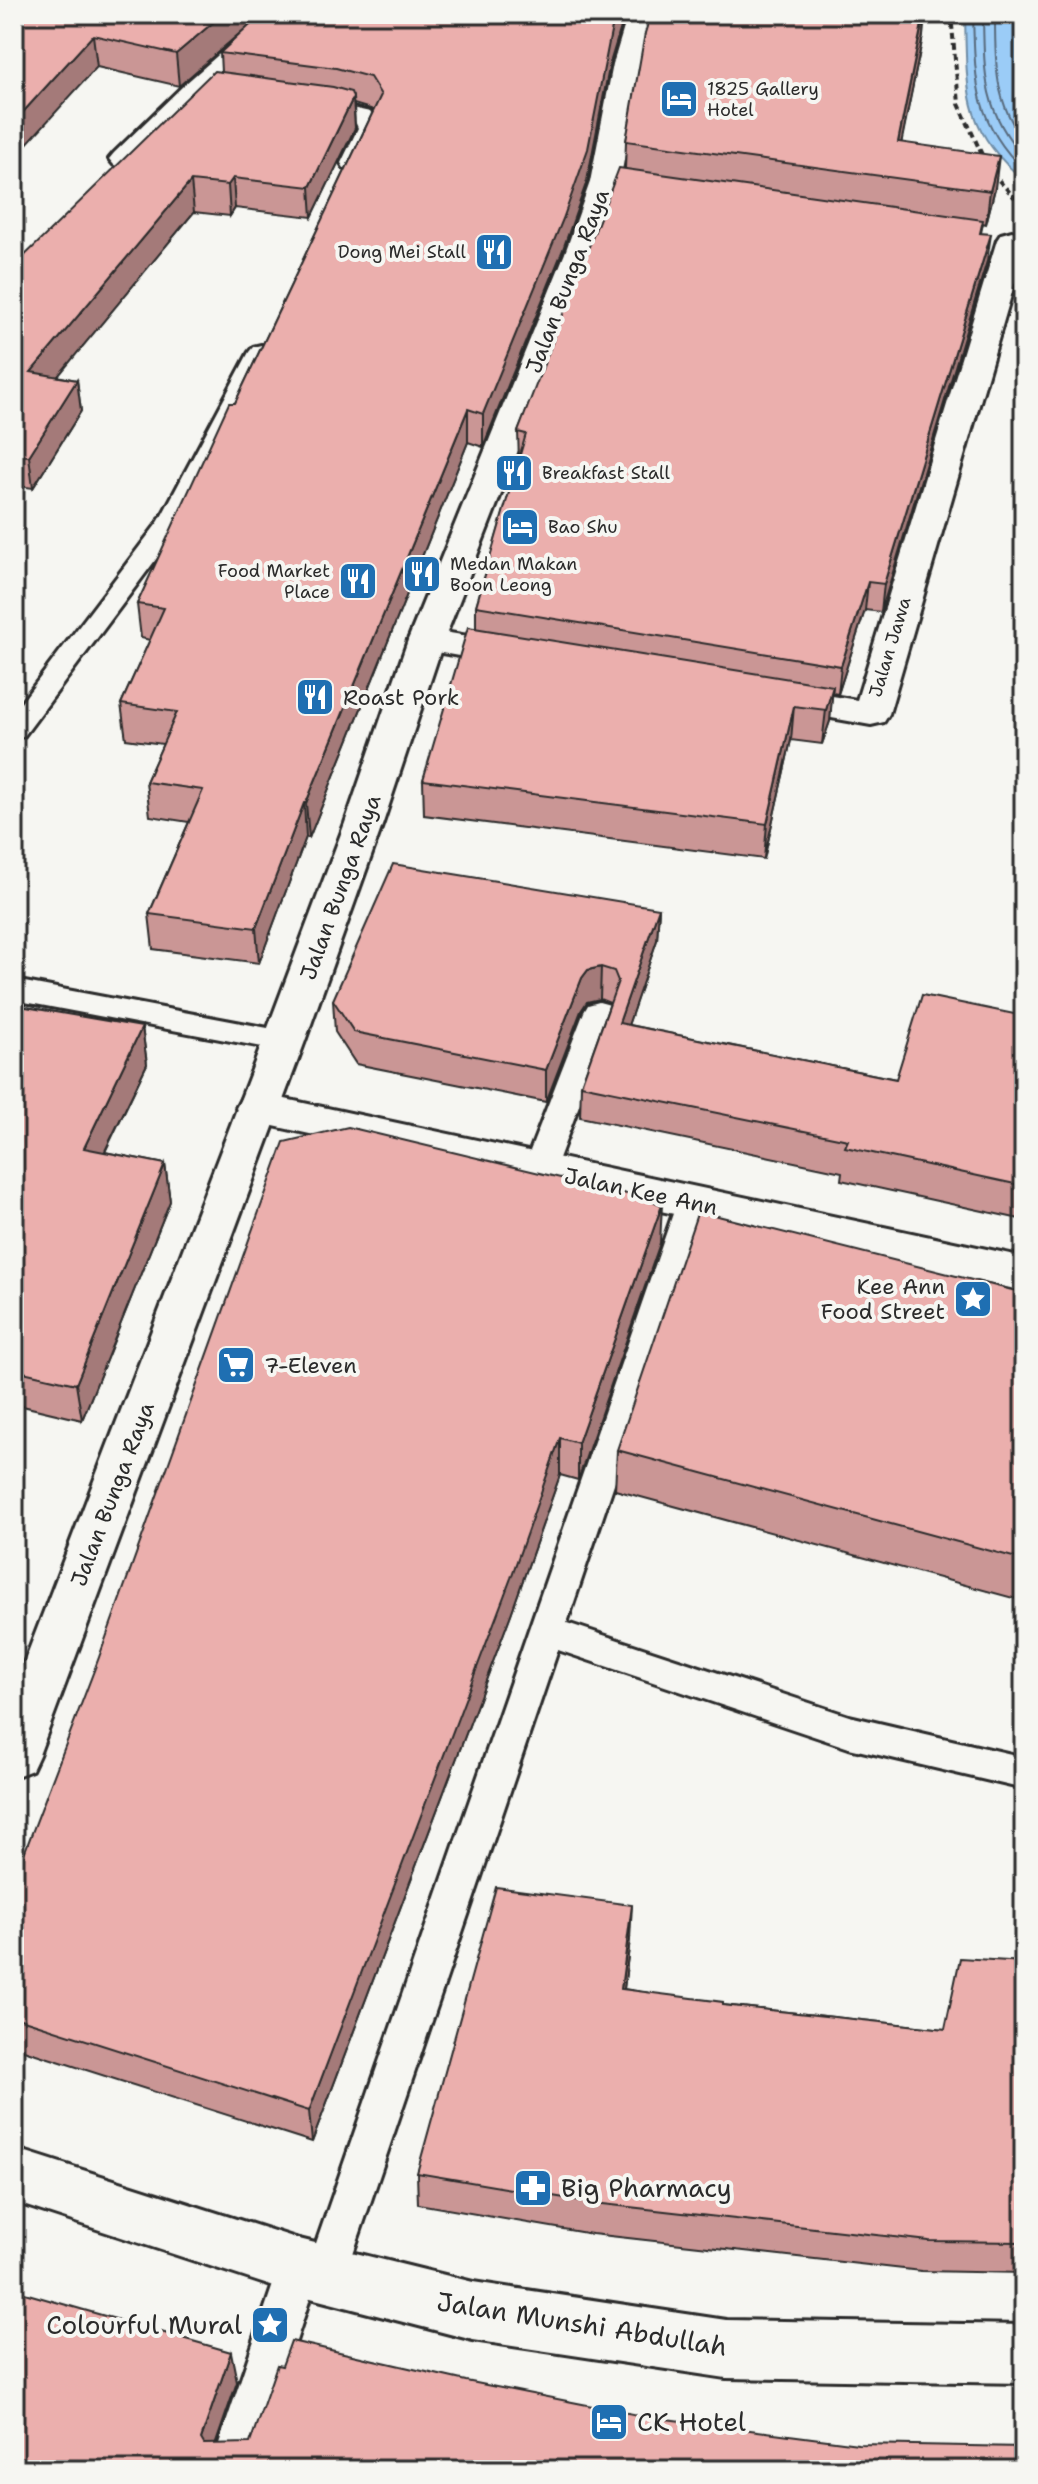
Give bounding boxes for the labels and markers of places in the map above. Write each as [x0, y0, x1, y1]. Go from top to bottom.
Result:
place label: 1825 Gallery Hotel [707, 77, 819, 122]
hotel icon: 1825 Gallery Hotel [658, 78, 700, 120]
restaurant icon: Dong Mei Stall [473, 231, 515, 273]
place label: Dong Mei Stall [338, 240, 467, 264]
restaurant icon: Breakfast Stall [493, 452, 535, 494]
place label: Breakfast Stall [542, 461, 670, 485]
hotel icon: Bao Shu [499, 506, 541, 548]
place label: Bao Shu [548, 515, 618, 539]
place label: Medan Makan Boon Leong [450, 552, 577, 597]
restaurant icon: Medan Makan Boon Leong [401, 553, 443, 595]
place label: Food Market Place [218, 559, 330, 604]
restaurant icon: Food Market Place [337, 560, 379, 602]
restaurant icon: Roast Pork [294, 676, 336, 718]
place label: Roast Pork [343, 683, 459, 712]
place label: Kee Ann Food Street [821, 1272, 945, 1326]
place icon: Kee Ann Food Street [952, 1278, 994, 1320]
supermarket icon: 7-Eleven [215, 1344, 257, 1386]
place label: 7-Eleven [264, 1351, 357, 1380]
pharmacy icon: Big Pharmacy [512, 2167, 554, 2209]
place label: Big Pharmacy [561, 2170, 732, 2205]
place icon: Colourful Mural [249, 2304, 291, 2346]
place label: Colourful Mural [46, 2307, 242, 2342]
hotel icon: CK Hotel [588, 2401, 630, 2443]
place label: CK Hotel [637, 2404, 746, 2439]

